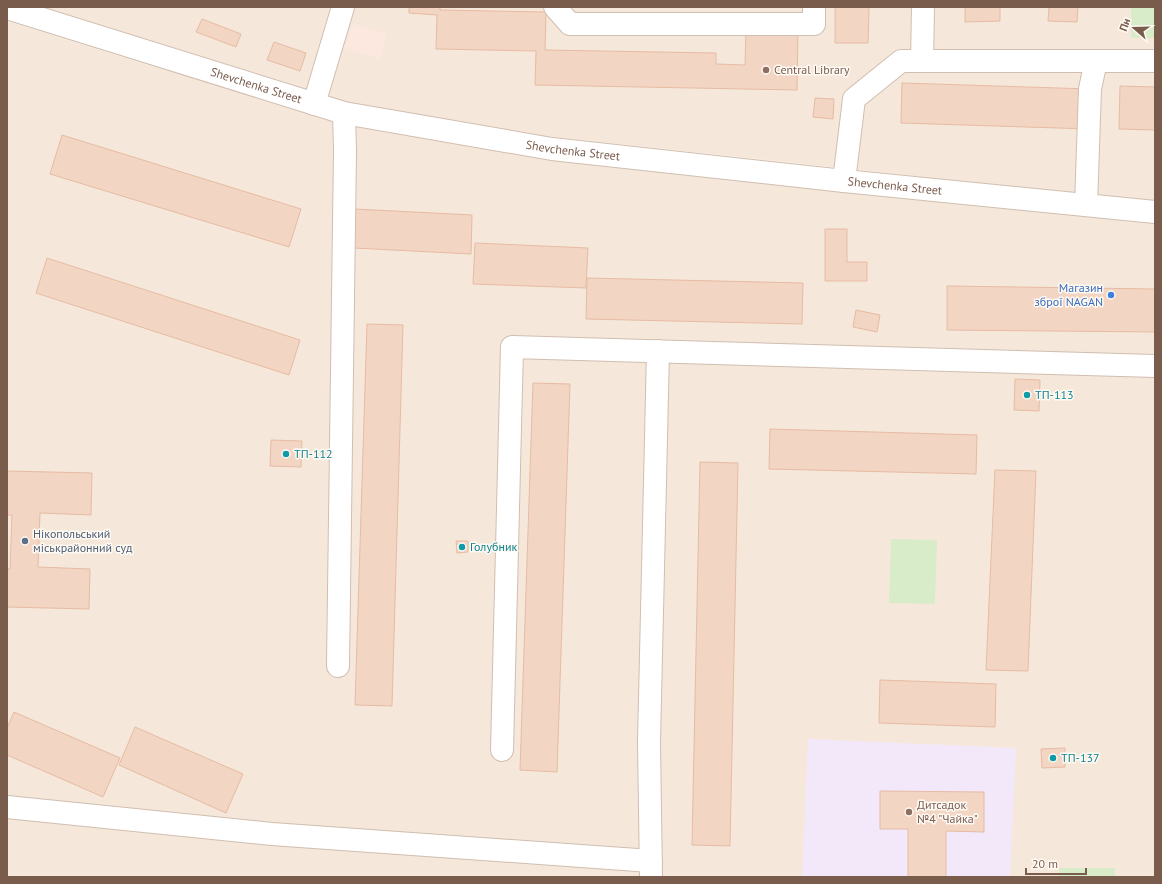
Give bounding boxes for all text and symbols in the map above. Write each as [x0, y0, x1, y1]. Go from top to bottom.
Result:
north arrow [1114, 8, 1154, 48]
text: Пн [1116, 16, 1133, 33]
place label: Central Library [774, 62, 850, 77]
street label: Shevchenka Street [209, 64, 304, 106]
marker: Central Library [761, 65, 771, 75]
street label: Shevchenka Street [525, 137, 621, 163]
street label: Shevchenka Street [847, 173, 943, 198]
place label: Магазин зброї NAGAN [1035, 280, 1103, 309]
marker: Магазин зброї NAGAN [1106, 290, 1116, 300]
place label: ТП-113 [1035, 387, 1074, 402]
marker: ТП-113 [1022, 390, 1032, 400]
place label: ТП-112 [294, 446, 333, 461]
marker: ТП-112 [281, 449, 291, 459]
place label: Нікопольський міськрайонний суд [33, 526, 133, 555]
marker: Нікопольський міськрайонний суд [20, 536, 30, 546]
place label: Голубник [470, 539, 517, 554]
marker: Голубник [457, 542, 467, 552]
place label: ТП-137 [1061, 750, 1100, 765]
marker: ТП-137 [1048, 753, 1058, 763]
place label: Дитсадок №4 "Чайка" [917, 797, 978, 826]
marker: Дитсадок №4 "Чайка" [904, 807, 914, 817]
scale bar [1026, 850, 1086, 876]
text: 20 m [1032, 856, 1058, 871]

